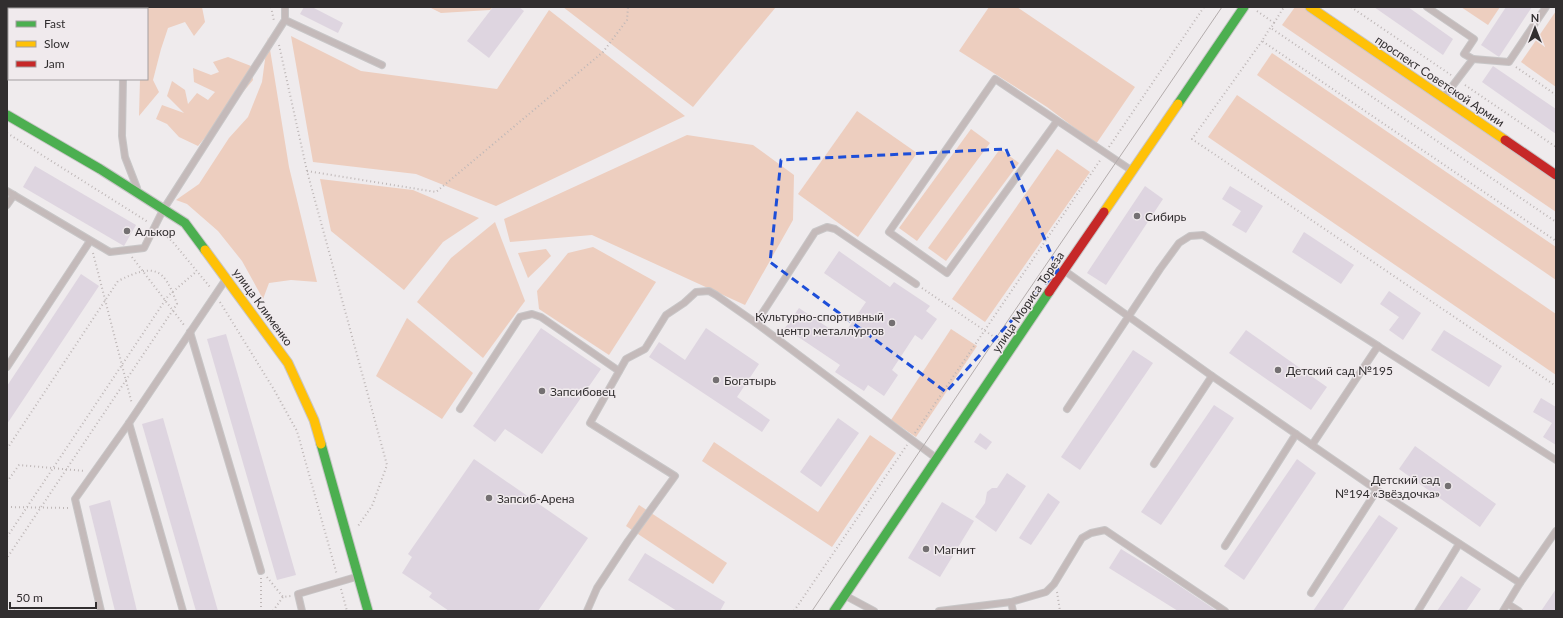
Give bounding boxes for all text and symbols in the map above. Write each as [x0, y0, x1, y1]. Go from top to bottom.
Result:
legend [8, 8, 148, 80]
north arrow [1515, 8, 1555, 48]
text: N [1531, 11, 1539, 24]
text: Fast [44, 16, 66, 31]
street label: проспект Советской Армии [1372, 32, 1508, 130]
text: Slow [44, 36, 70, 51]
text: Jam [44, 56, 65, 71]
place label: Сибирь [1145, 209, 1187, 224]
marker: Сибирь [1132, 211, 1142, 221]
place label: Алькор [135, 224, 176, 239]
marker: Алькор [122, 226, 132, 236]
street label: улица Мориса Тореза [989, 249, 1067, 355]
street label: улица Клименко [230, 265, 296, 349]
place label: Культурно-спортивный центр металлургов [755, 309, 884, 338]
marker: Культурно-спортивный центр металлургов [887, 318, 897, 328]
place label: Детский сад №195 [1286, 363, 1393, 378]
marker: Детский сад №195 [1273, 365, 1283, 375]
place label: Богатырь [724, 373, 776, 388]
marker: Богатырь [711, 375, 721, 385]
place label: Запсибовец [550, 384, 616, 399]
marker: Запсибовец [537, 386, 547, 396]
place label: Детский сад №194 «Звёздочка» [1335, 472, 1441, 501]
marker: Детский сад №194 «Звёздочка» [1443, 481, 1453, 491]
place label: Запсиб-Арена [497, 491, 575, 506]
marker: Запсиб-Арена [484, 493, 494, 503]
place label: Магнит [934, 542, 976, 557]
marker: Магнит [921, 544, 931, 554]
scale bar [10, 584, 96, 610]
text: 50 m [16, 590, 43, 605]

